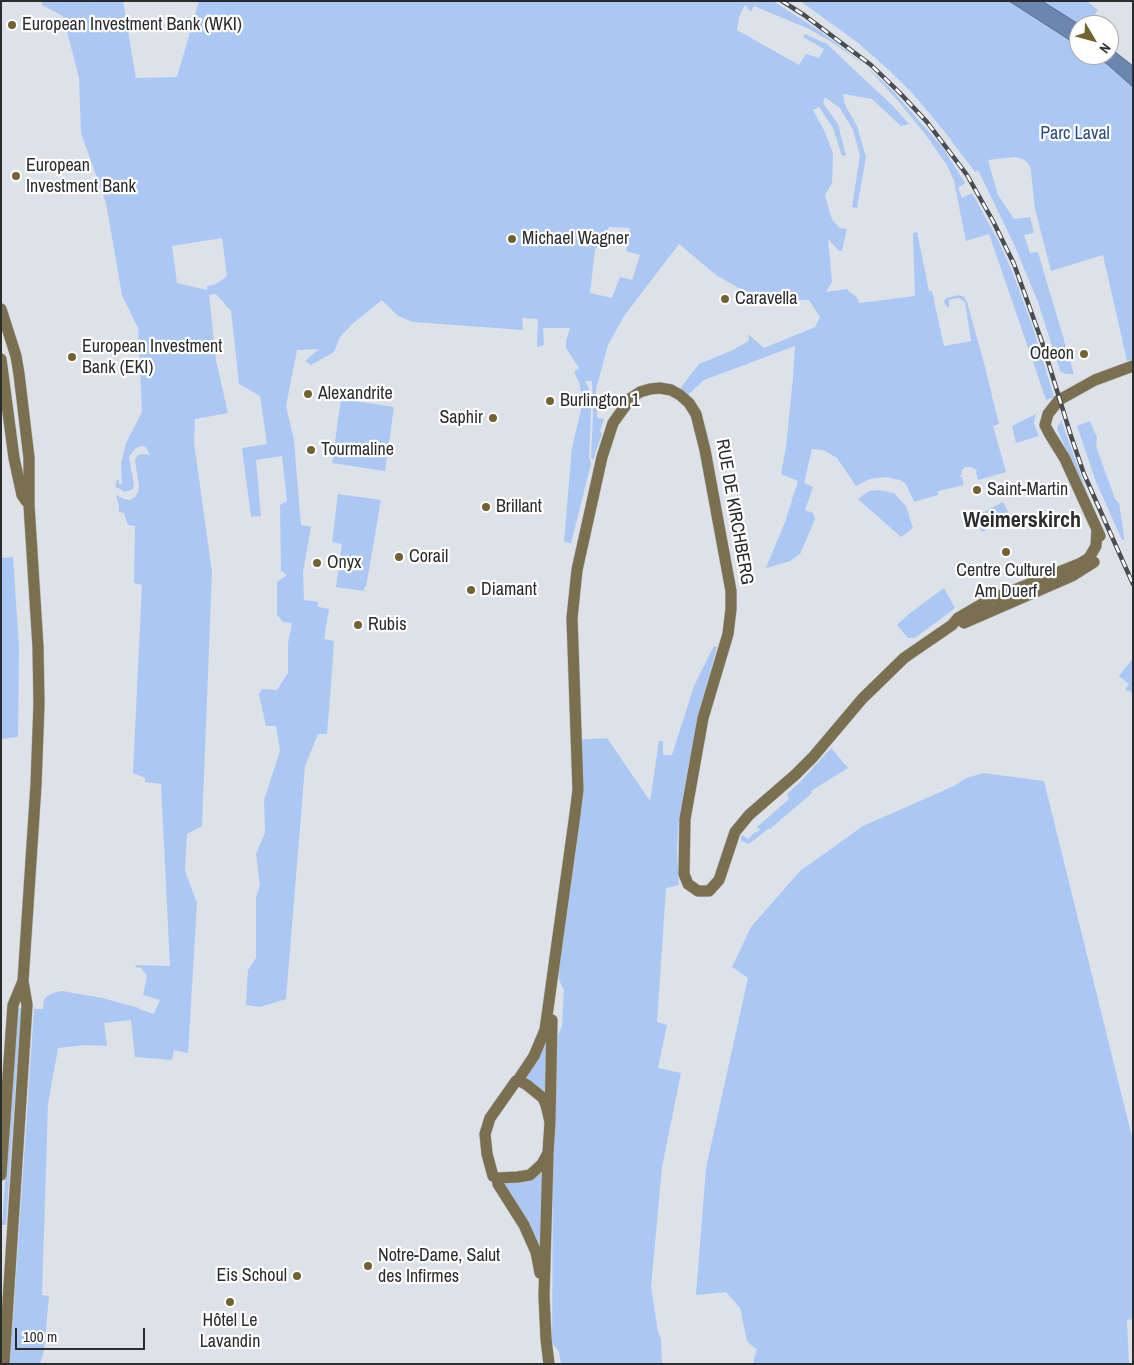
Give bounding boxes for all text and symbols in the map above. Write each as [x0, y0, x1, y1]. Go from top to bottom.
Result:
place label: European Investment Bank (WKI) [22, 14, 242, 36]
north arrow [1069, 15, 1119, 65]
marker: European Investment Bank (WKI) [6, 19, 18, 31]
text: N [1096, 40, 1115, 57]
park label: Parc Laval [1040, 123, 1110, 145]
place label: European Investment Bank [26, 155, 136, 198]
marker: European Investment Bank [10, 170, 22, 182]
place label: Michael Wagner [522, 228, 629, 250]
marker: Michael Wagner [506, 233, 518, 245]
place label: Caravella [735, 288, 797, 310]
marker: Caravella [719, 293, 731, 305]
place label: European Investment Bank (EKI) [82, 336, 222, 378]
place label: Odeon [1030, 343, 1074, 365]
marker: Odeon [1078, 348, 1090, 360]
marker: European Investment Bank (EKI) [66, 351, 78, 363]
place label: Alexandrite [318, 383, 393, 405]
marker: Alexandrite [302, 388, 314, 400]
place label: Burlington 1 [560, 390, 640, 412]
marker: Burlington 1 [544, 395, 556, 407]
place label: Saphir [440, 407, 483, 429]
marker: Saphir [487, 412, 499, 424]
street label: RUE DE KIRCHBERG [711, 437, 757, 587]
place label: Tourmaline [321, 439, 394, 461]
marker: Tourmaline [305, 444, 317, 456]
place label: Saint-Martin [987, 479, 1068, 501]
marker: Saint-Martin [971, 484, 983, 496]
place label: Brillant [496, 496, 542, 518]
marker: Brillant [480, 501, 492, 513]
district label: Weimerskirch [963, 508, 1081, 534]
place label: Corail [409, 546, 448, 568]
marker: Centre Culturel Am Duerf [1000, 546, 1012, 558]
marker: Corail [393, 551, 405, 563]
place label: Onyx [327, 552, 361, 574]
marker: Onyx [311, 557, 323, 569]
place label: Centre Culturel Am Duerf [956, 560, 1056, 602]
place label: Diamant [481, 579, 537, 601]
marker: Diamant [465, 584, 477, 596]
place label: Rubis [368, 614, 407, 636]
marker: Rubis [352, 619, 364, 631]
place label: Notre-Dame, Salut des Infirmes [378, 1245, 500, 1288]
marker: Notre-Dame, Salut des Infirmes [362, 1260, 374, 1272]
place label: Eis Schoul [216, 1265, 287, 1287]
marker: Eis Schoul [291, 1270, 303, 1282]
marker: Hôtel Le Lavandin [224, 1296, 236, 1308]
place label: Hôtel Le Lavandin [200, 1310, 260, 1352]
scale bar [18, 1318, 148, 1350]
text: 100 m [23, 1326, 57, 1347]

